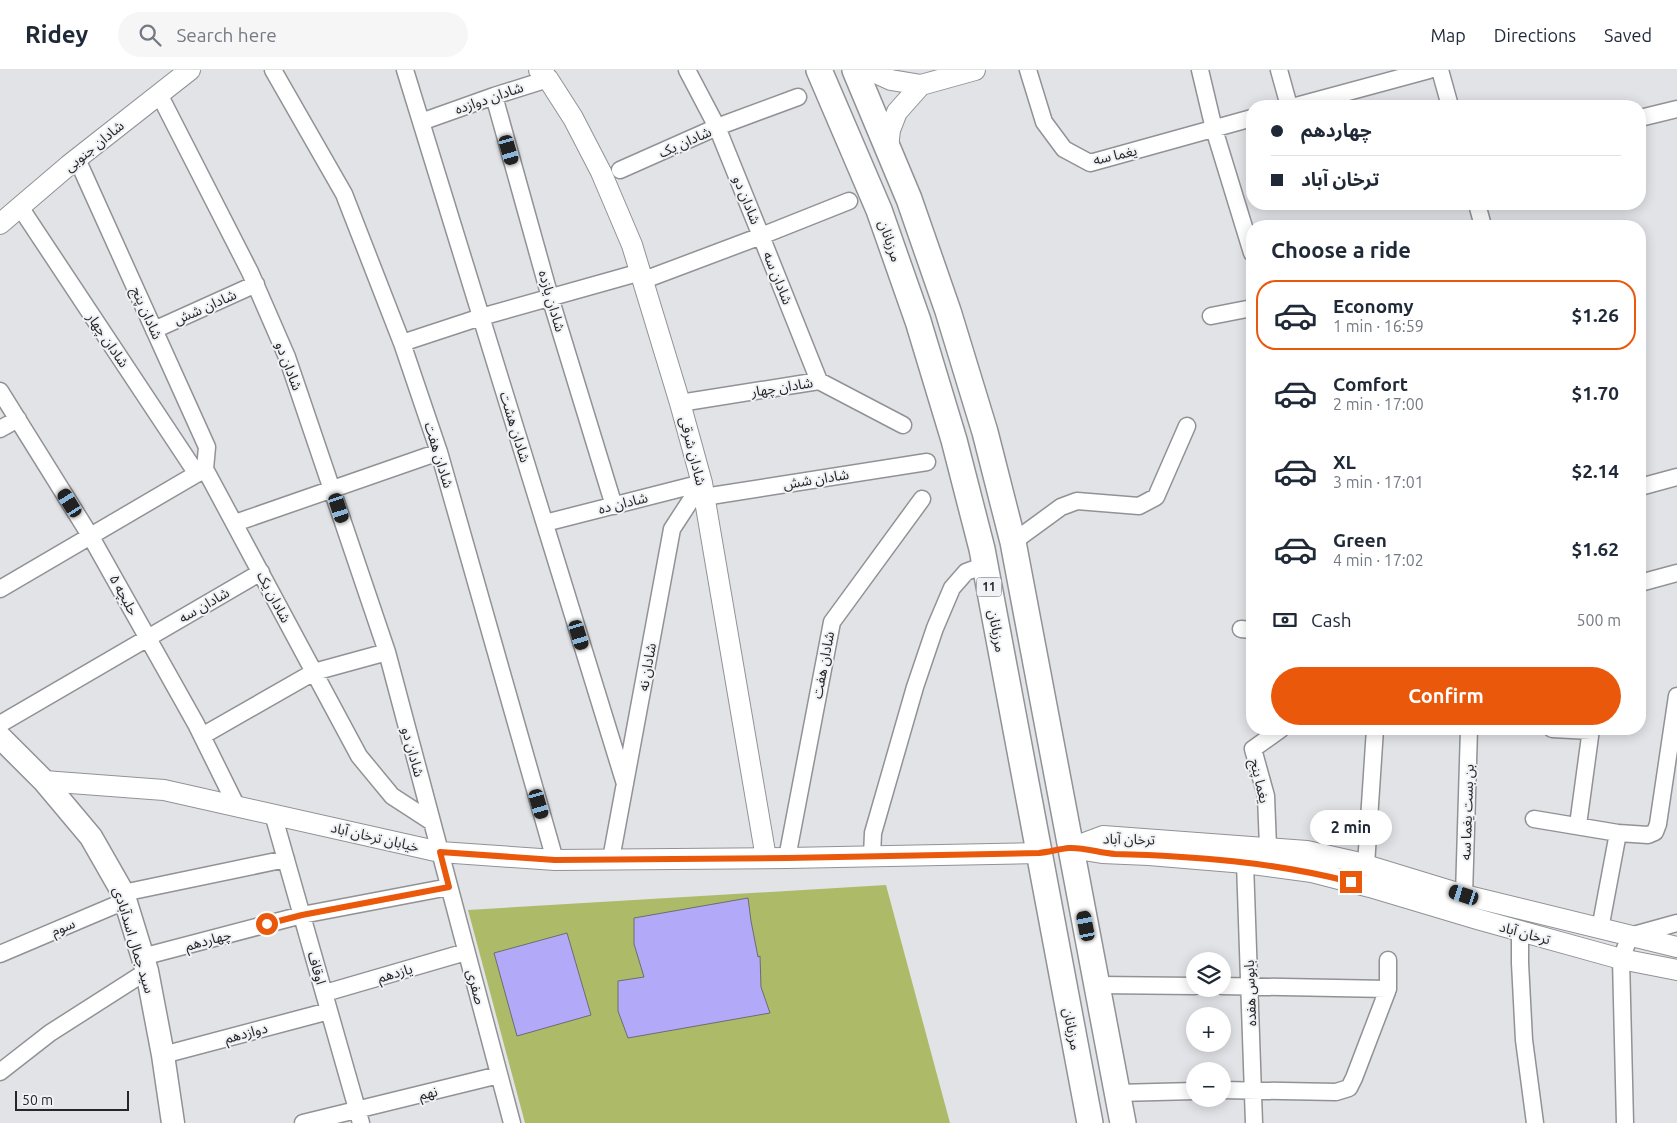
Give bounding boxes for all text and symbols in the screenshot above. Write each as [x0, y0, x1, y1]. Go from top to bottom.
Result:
search box [118, 12, 468, 57]
text: Ridey [25, 21, 88, 48]
icon: search [136, 21, 164, 49]
text: Search here [176, 24, 277, 46]
text: Map [1430, 25, 1466, 45]
text: Directions [1494, 25, 1576, 45]
text: Saved [1604, 25, 1652, 45]
street label: شادان دوازده [453, 79, 526, 118]
street label: شادان جنوبی [61, 117, 127, 176]
text: چهاردهم [1301, 119, 1372, 141]
street label: شادان یک [656, 123, 714, 162]
car [497, 134, 520, 166]
street label: یغما سه [1091, 142, 1139, 168]
text: ترخان آباد [1301, 168, 1379, 190]
street label: شادان دو [729, 173, 764, 227]
street label: مرزبانان [875, 218, 905, 264]
text: Choose a ride [1271, 237, 1411, 262]
street label: شادان سه [759, 249, 796, 307]
street label: شادان یازده [535, 268, 568, 334]
street label: شادان پنج [126, 284, 166, 343]
street label: شادان شش [171, 286, 239, 329]
icon: car [1273, 293, 1318, 338]
text: Economy [1333, 295, 1414, 317]
text: $1.26 [1571, 304, 1619, 326]
street label: شادان چهار [82, 309, 132, 372]
text: 1 min · 16:59 [1333, 317, 1424, 335]
street label: شادان دو [271, 339, 306, 393]
icon: car [1273, 371, 1318, 416]
text: Comfort [1333, 373, 1408, 395]
street label: شادان چهار [749, 374, 814, 402]
text: $1.70 [1571, 382, 1619, 404]
street label: شادان هشت [496, 390, 533, 465]
text: 2 min · 17:00 [1333, 395, 1424, 413]
street label: شادان شرقی [676, 415, 709, 487]
street label: شادان هفت [420, 420, 457, 490]
icon: car [1273, 449, 1318, 494]
text: XL [1333, 451, 1356, 473]
text: $2.14 [1571, 460, 1619, 482]
street label: شادان شش [782, 466, 850, 493]
text: 3 min · 17:01 [1333, 473, 1424, 491]
car [55, 486, 84, 520]
street label: شادان ده [597, 489, 650, 518]
car [327, 491, 350, 525]
icon: car [1273, 527, 1318, 572]
text: Green [1333, 529, 1387, 551]
text: $1.62 [1571, 538, 1619, 560]
text: 4 min · 17:02 [1333, 551, 1424, 569]
street label: شادان یک [253, 569, 294, 626]
street label: حلبچه ۵ [105, 572, 142, 619]
road number: 11 [976, 578, 1002, 596]
street label: شادان سه [176, 584, 233, 627]
icon: cash [1271, 606, 1299, 634]
street label: مرزبانان [984, 608, 1009, 654]
text: Cash [1311, 609, 1352, 631]
text: 500 m [1576, 611, 1621, 629]
car [567, 618, 590, 652]
street label: شادان هفت [809, 630, 838, 700]
street label: شادان نه [635, 642, 660, 692]
button: Confirm [1271, 667, 1621, 725]
street label: شادان دو [398, 725, 427, 779]
street label: یغما پنج [1244, 757, 1273, 805]
street label: بن بست یغما سه [1457, 764, 1478, 860]
car [527, 788, 550, 820]
callout: 2 min [1310, 810, 1392, 844]
text: 2 min [1331, 818, 1371, 836]
street label: خیابان ترخان آباد [329, 819, 421, 856]
street label: ترخان آباد [1103, 831, 1155, 848]
route end [1340, 871, 1362, 893]
car [1447, 883, 1480, 907]
street label: سید جمال اسدآبادی [109, 885, 158, 995]
car [1075, 910, 1096, 942]
route start [256, 913, 278, 935]
street label: سوم [49, 915, 79, 942]
street label: ترخان آباد [1498, 919, 1552, 948]
street label: چهاردهم [183, 926, 233, 957]
street label: اوقاف [304, 950, 329, 987]
map controls [1186, 952, 1231, 1107]
button: layers [1186, 952, 1231, 997]
street label: بابوس هفده [1241, 959, 1260, 1026]
street label: یازدهم [376, 960, 415, 988]
street label: صفری [463, 968, 488, 1007]
street label: مرزبانان [1059, 1006, 1084, 1052]
button: + [1186, 1007, 1231, 1052]
street label: دوازدهم [223, 1020, 270, 1049]
button: − [1186, 1062, 1231, 1107]
street label: نهم [417, 1083, 440, 1106]
scale bar [15, 1088, 129, 1111]
text: 50 m [22, 1092, 53, 1108]

